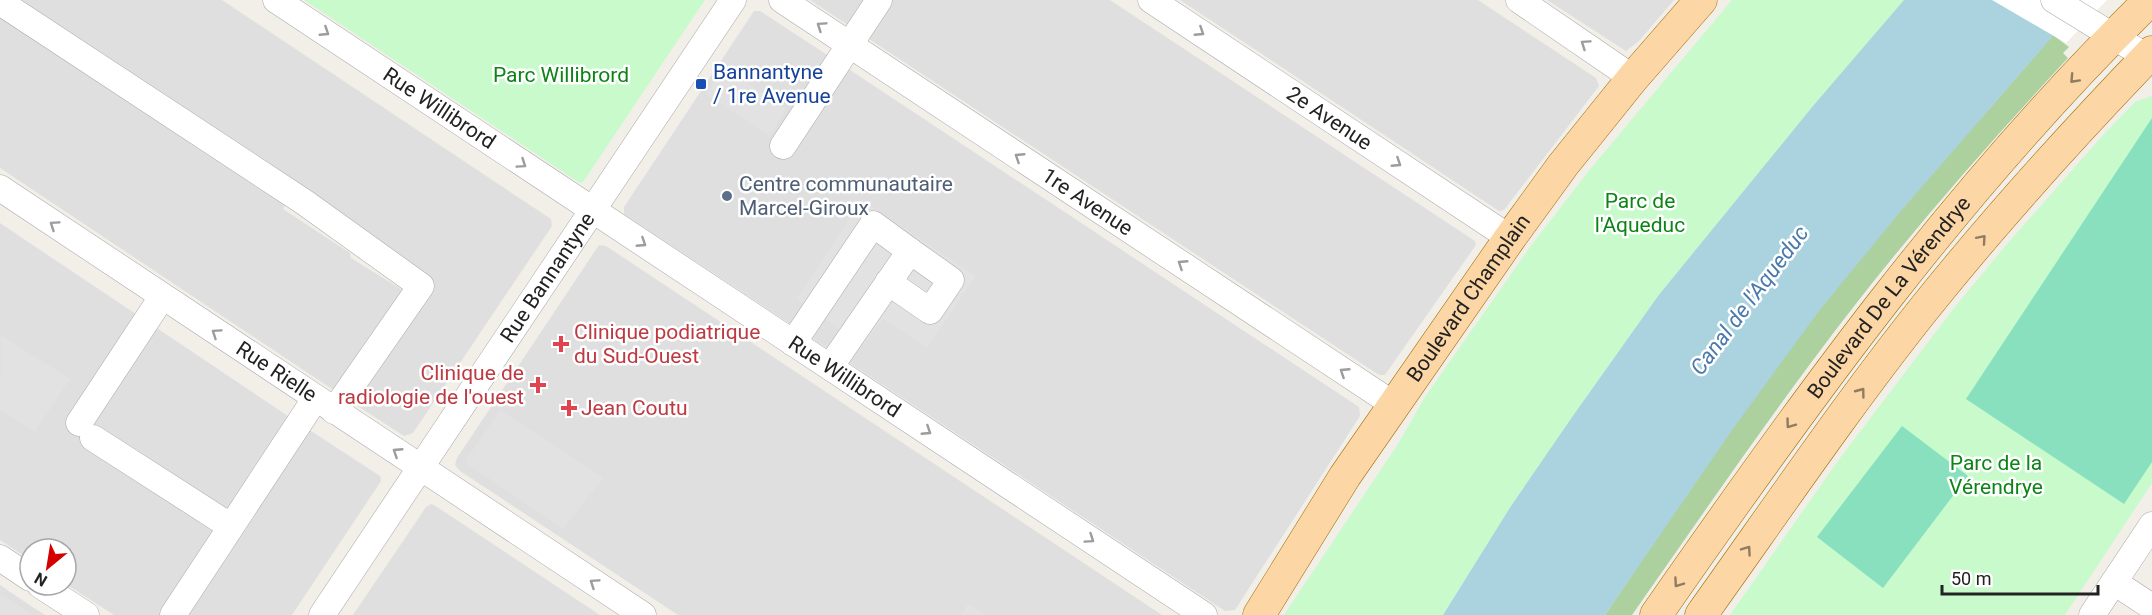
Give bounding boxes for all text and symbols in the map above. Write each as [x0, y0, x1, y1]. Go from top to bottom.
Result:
one-way arrow [817, 22, 828, 33]
one-way arrow [318, 25, 329, 36]
one-way arrow [1193, 25, 1204, 36]
one-way arrow [1581, 40, 1591, 52]
place label: Bannantyne / 1re Avenue [713, 60, 831, 108]
street label: Rue Willibrord [379, 63, 500, 154]
park label: Parc Willibrord [493, 63, 629, 87]
one-way arrow [2071, 72, 2082, 83]
marker: Bannantyne / 1re Avenue [694, 77, 708, 91]
street label: 2e Avenue [1282, 81, 1376, 155]
one-way arrow [1015, 153, 1026, 164]
one-way arrow [1391, 156, 1402, 167]
one-way arrow [515, 157, 526, 168]
street label: 1re Avenue [1037, 163, 1137, 240]
place label: Centre communautaire Marcel-Giroux [739, 172, 953, 220]
marker: Centre communautaire Marcel-Giroux [720, 189, 734, 203]
park label: Parc de l'Aqueduc [1595, 189, 1685, 237]
street label: Boulevard De La Vérendrye [1802, 191, 1976, 403]
street label: Rue Bannantyne [496, 208, 600, 347]
street label: Boulevard Champlain [1402, 210, 1535, 386]
one-way arrow [50, 221, 61, 232]
water label: Canal de l'Aqueduc [1685, 221, 1814, 380]
one-way arrow [1975, 235, 1986, 246]
one-way arrow [635, 236, 646, 247]
one-way arrow [1178, 260, 1188, 272]
place label: Clinique podiatrique du Sud-Ouest [574, 320, 760, 368]
one-way arrow [212, 329, 223, 340]
street label: Rue Willibrord [784, 331, 905, 423]
marker: Clinique podiatrique du Sud-Ouest [552, 335, 570, 353]
street label: Rue Rielle [232, 336, 321, 407]
place label: Clinique de radiologie de l'ouest [338, 361, 524, 409]
one-way arrow [1340, 368, 1351, 379]
marker: Clinique de radiologie de l'ouest [529, 376, 547, 394]
one-way arrow [1854, 387, 1865, 398]
place label: Jean Coutu [581, 396, 688, 420]
marker: Jean Coutu [562, 401, 576, 415]
one-way arrow [1787, 418, 1798, 429]
one-way arrow [921, 424, 931, 436]
one-way arrow [392, 448, 403, 459]
park label: Parc de la Vérendrye [1949, 451, 2043, 499]
one-way arrow [1083, 532, 1094, 543]
north arrow [18, 537, 78, 597]
one-way arrow [1740, 546, 1751, 557]
scale bar [1942, 558, 2098, 596]
text: 50 m [1951, 568, 1991, 589]
text: N [31, 569, 50, 591]
one-way arrow [1674, 577, 1685, 588]
one-way arrow [590, 579, 601, 590]

